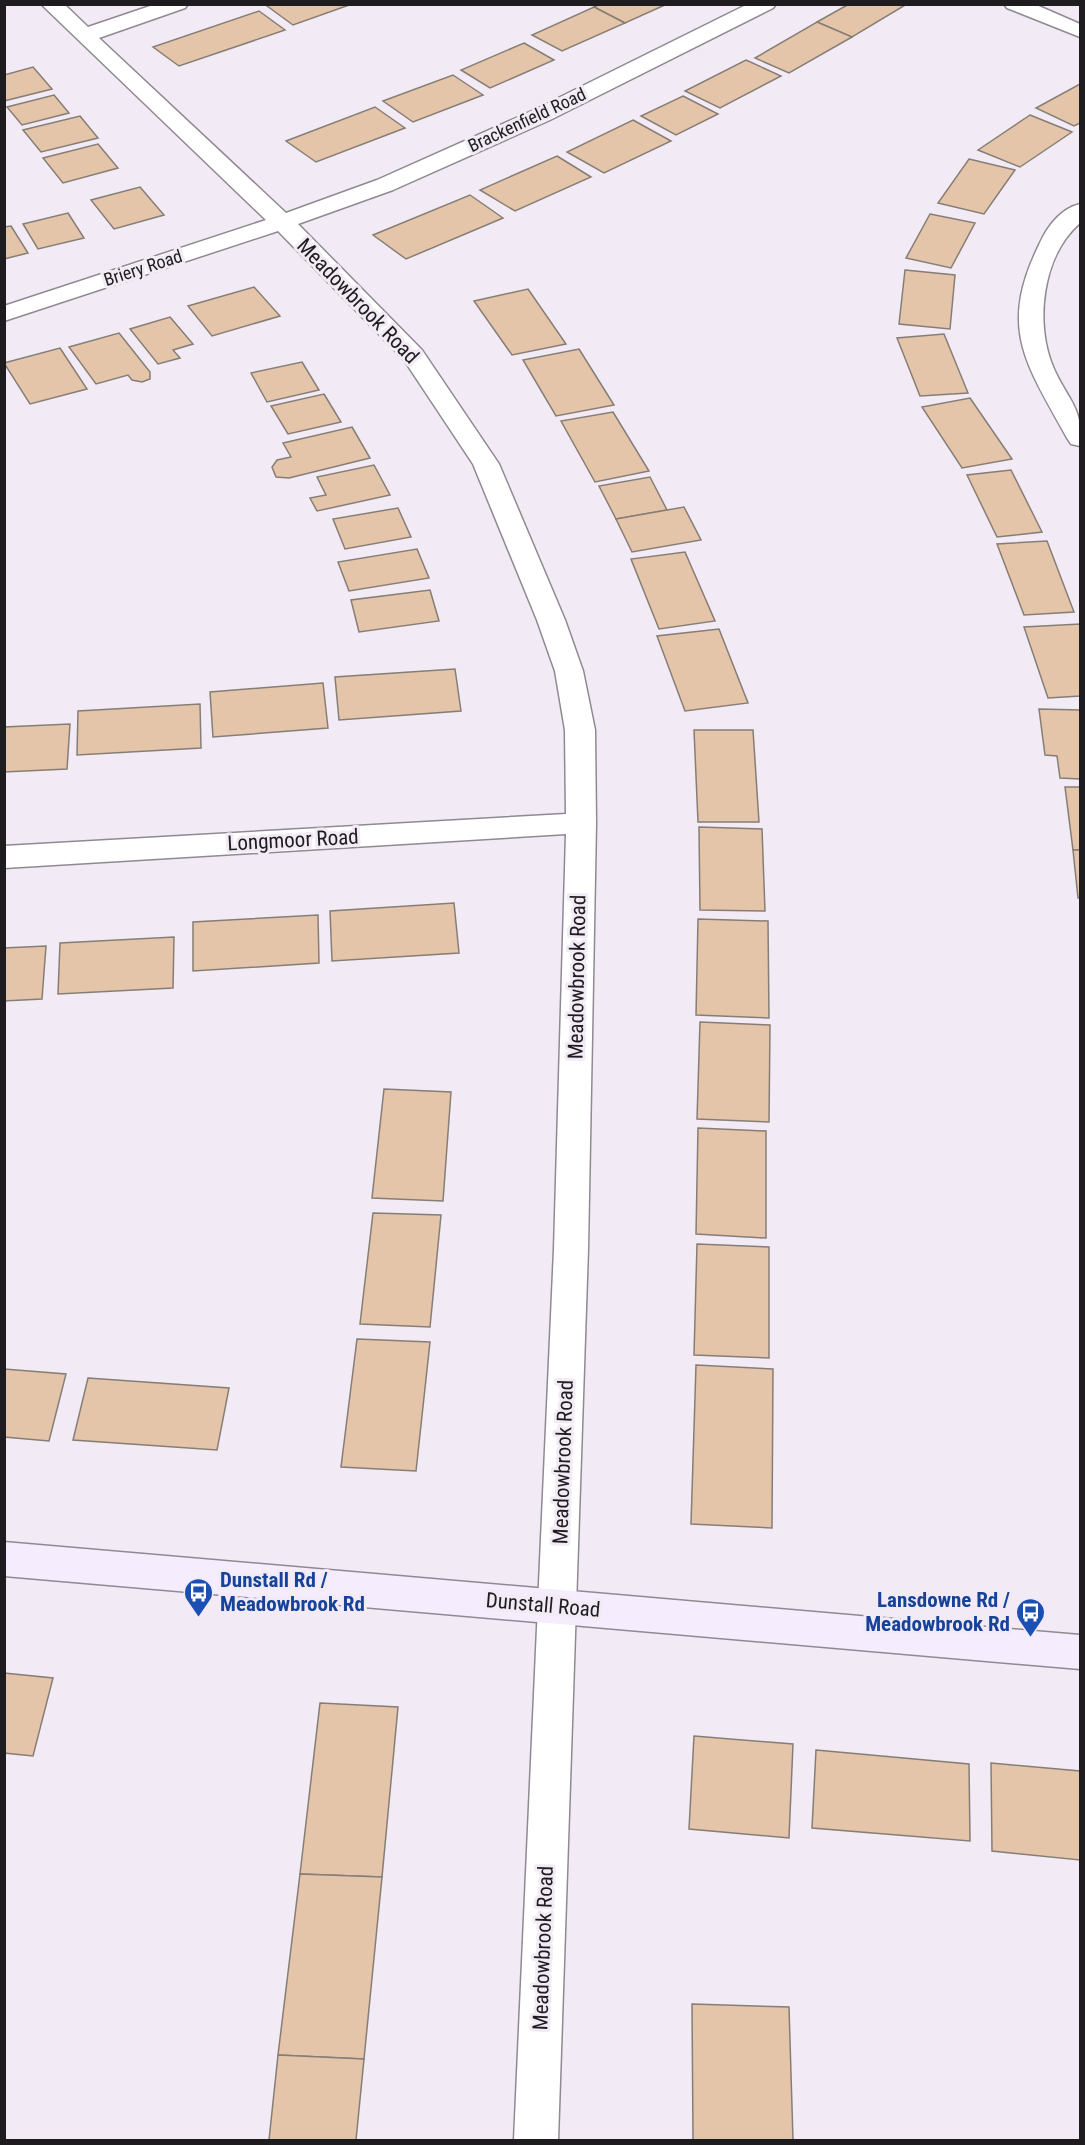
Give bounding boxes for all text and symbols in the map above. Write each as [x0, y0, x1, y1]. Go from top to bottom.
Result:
street label: Brackenfield Road [465, 83, 589, 156]
street label: Meadowbrook Road [292, 234, 424, 368]
street label: Briery Road [101, 245, 185, 290]
street label: Longmoor Road [227, 825, 359, 855]
street label: Meadowbrook Road [564, 895, 590, 1059]
street label: Meadowbrook Road [548, 1379, 578, 1545]
place label: Dunstall Rd / Meadowbrook Rd [220, 1568, 365, 1616]
bus stop icon: Dunstall Rd / Meadowbrook Rd [183, 1576, 215, 1618]
street label: Dunstall Road [485, 1588, 601, 1622]
place label: Lansdowne Rd / Meadowbrook Rd [865, 1588, 1010, 1636]
bus stop icon: Lansdowne Rd / Meadowbrook Rd [1015, 1596, 1047, 1638]
street label: Meadowbrook Road [528, 1865, 558, 2031]

